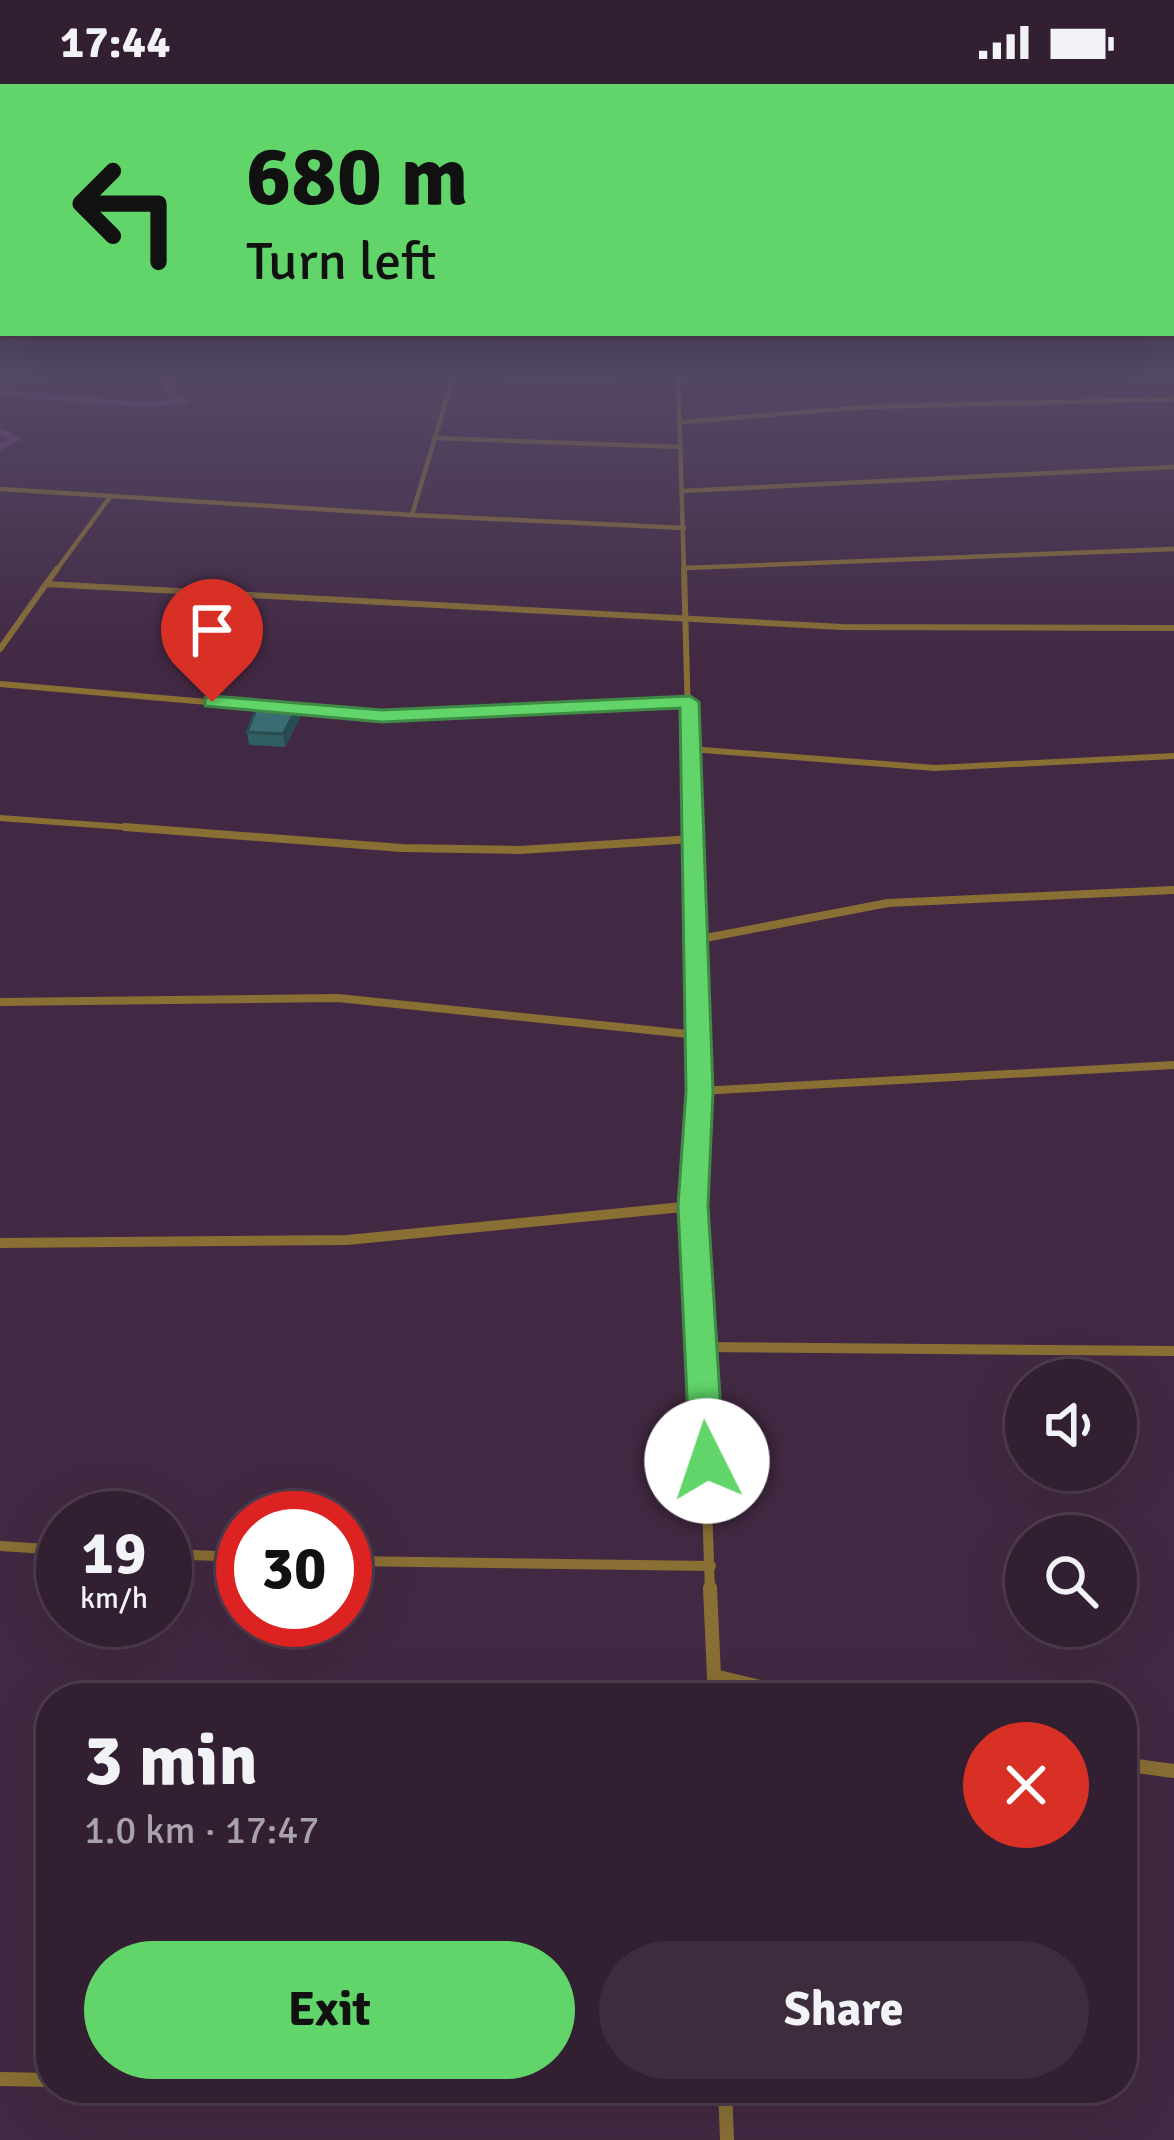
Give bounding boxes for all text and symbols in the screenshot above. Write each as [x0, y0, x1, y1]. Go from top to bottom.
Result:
text: 17:44 [60, 15, 170, 70]
text: 680 m [246, 125, 468, 229]
icon: left [48, 132, 204, 288]
text: Turn left [246, 228, 436, 295]
pin [161, 579, 263, 702]
icon: arrive [179, 597, 245, 663]
map controls [1005, 1359, 1137, 1647]
button: sound [1005, 1359, 1137, 1491]
position arrow [644, 1398, 770, 1524]
speed limit sign: 30 [216, 1491, 372, 1647]
button: search [1005, 1515, 1137, 1647]
text: 19 [82, 1517, 146, 1591]
text: km/h [80, 1580, 148, 1617]
text: 3 min [84, 1716, 258, 1805]
button: close [963, 1722, 1089, 1848]
text: 1.0 km · 17:47 [84, 1806, 319, 1854]
button: Exit [84, 1941, 575, 2079]
button: Share [599, 1941, 1089, 2079]

